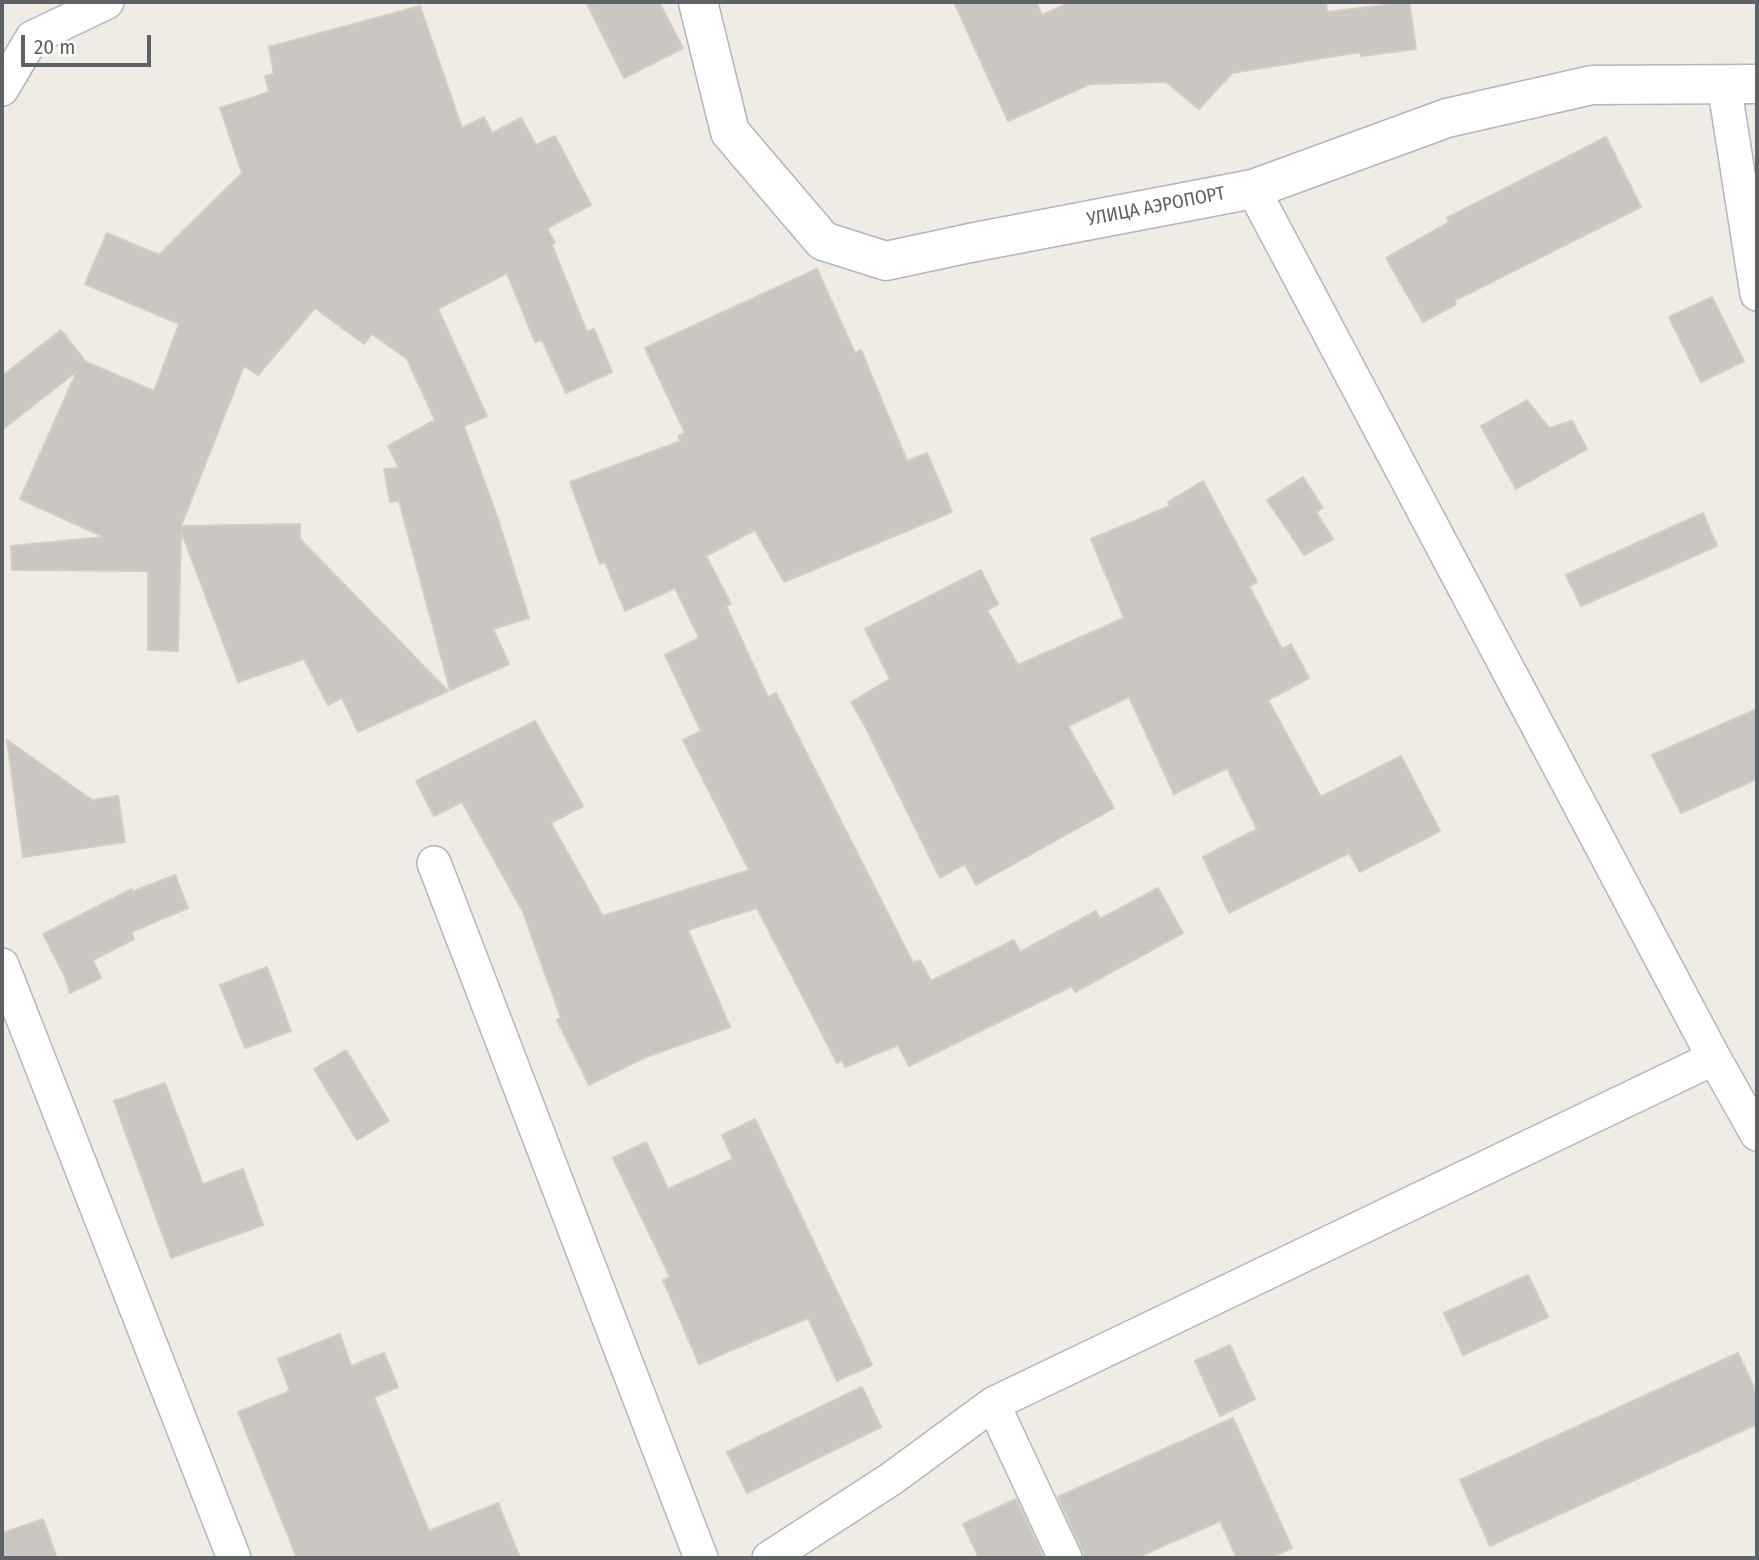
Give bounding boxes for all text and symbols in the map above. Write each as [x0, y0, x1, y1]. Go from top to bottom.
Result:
scale bar [24, 21, 154, 65]
text: 20 m [34, 34, 75, 60]
street label: УЛИЦА АЭРОПОРТ [1085, 182, 1227, 232]

